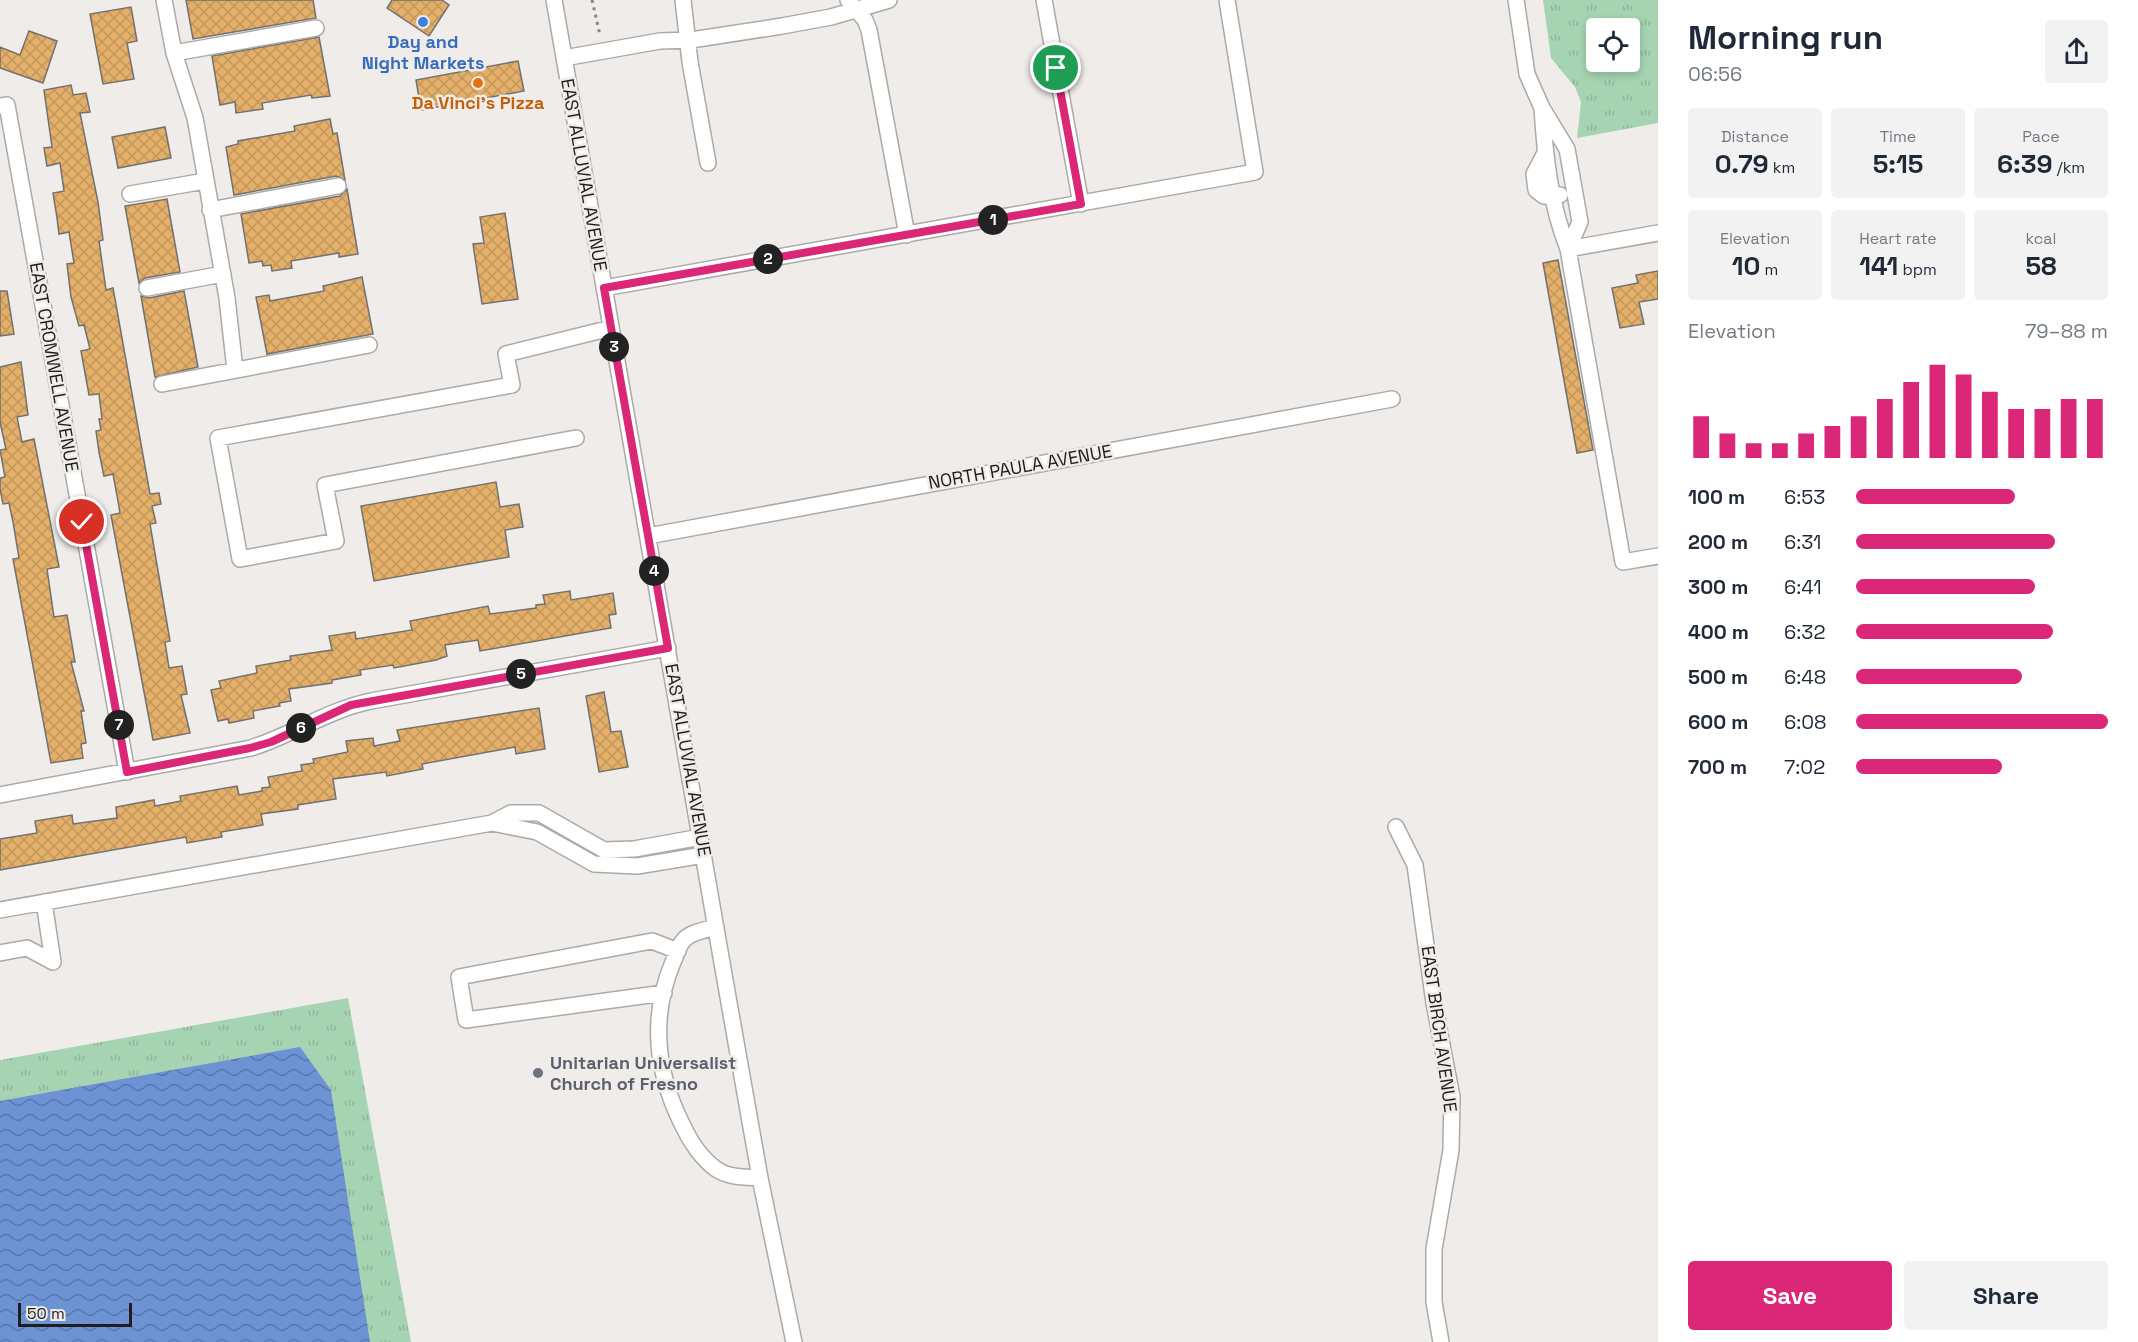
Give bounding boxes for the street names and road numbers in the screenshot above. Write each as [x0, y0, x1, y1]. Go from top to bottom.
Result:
street label: EAST ALLUVIAL AVENUE [556, 77, 613, 273]
street label: EAST CROMWELL AVENUE [25, 260, 84, 473]
street label: NORTH PAULA AVENUE [926, 439, 1114, 494]
street label: EAST ALLUVIAL AVENUE [660, 662, 717, 858]
street label: EAST BIRCH AVENUE [1416, 944, 1463, 1114]

